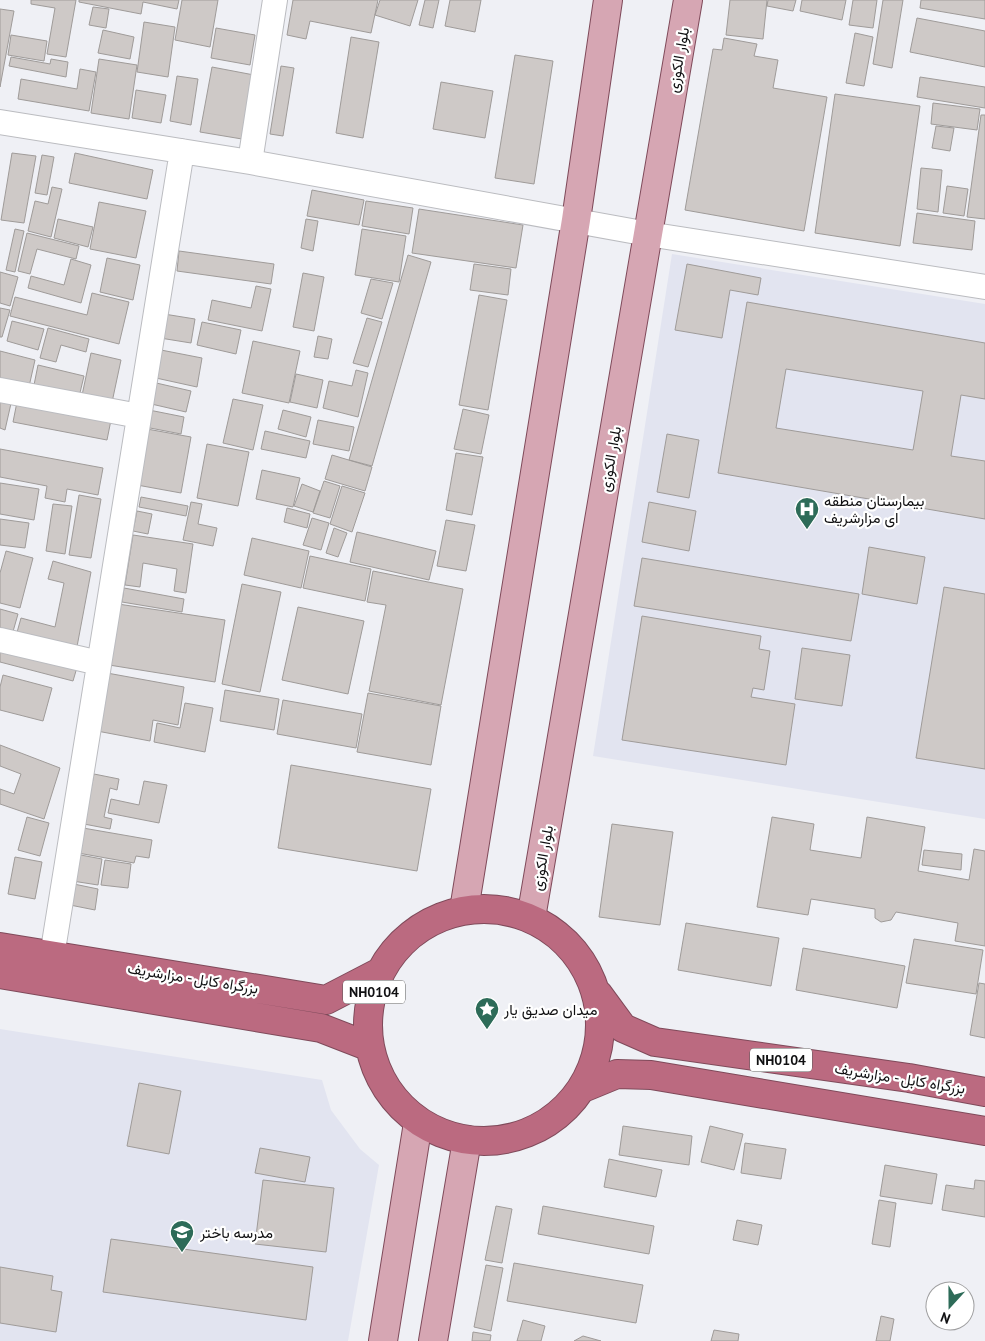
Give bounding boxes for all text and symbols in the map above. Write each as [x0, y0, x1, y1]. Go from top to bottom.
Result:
street label: بلوار الکوزی [663, 26, 694, 94]
street label: بلوار الکوزی [595, 425, 626, 493]
place label: بیمارستان منطقه ای مزارشریف [824, 491, 924, 528]
hospital icon: بیمارستان منطقه ای مزارشریف [794, 496, 820, 530]
street label: بلوار الکوزی [527, 824, 558, 892]
street label: بزرگراه کابل - مزارشریف [126, 958, 260, 998]
road number: NH0104 [343, 980, 405, 1004]
place icon: میدان صدیق یار [474, 996, 500, 1030]
place label: میدان صدیق یار [503, 1000, 598, 1020]
road number: NH0104 [750, 1048, 812, 1072]
street label: بزرگراه کابل - مزارشریف [833, 1058, 967, 1098]
school or university icon: مدرسه باختر [169, 1219, 195, 1253]
place label: مدرسه باختر [199, 1223, 273, 1242]
north arrow [925, 1281, 975, 1331]
text: N [938, 1308, 953, 1328]

